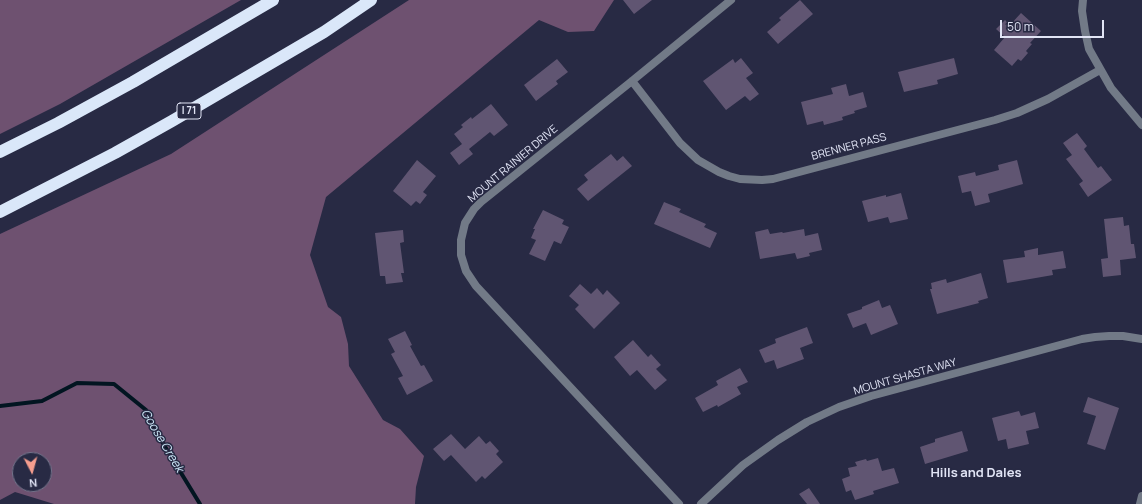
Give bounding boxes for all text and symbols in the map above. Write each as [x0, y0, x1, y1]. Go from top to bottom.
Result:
scale bar [1002, 12, 1106, 38]
text: 50 m [1007, 18, 1034, 35]
road number: I 71 [177, 103, 201, 119]
street label: MOUNT RAINIER DRIVE [465, 123, 561, 205]
street label: BRENNER PASS [810, 131, 888, 163]
street label: MOUNT SHASTA WAY [852, 356, 958, 398]
water label: Goose Creek [138, 407, 186, 475]
north arrow [12, 452, 52, 492]
district label: Hills and Dales [930, 465, 1022, 481]
text: N [28, 476, 38, 491]

